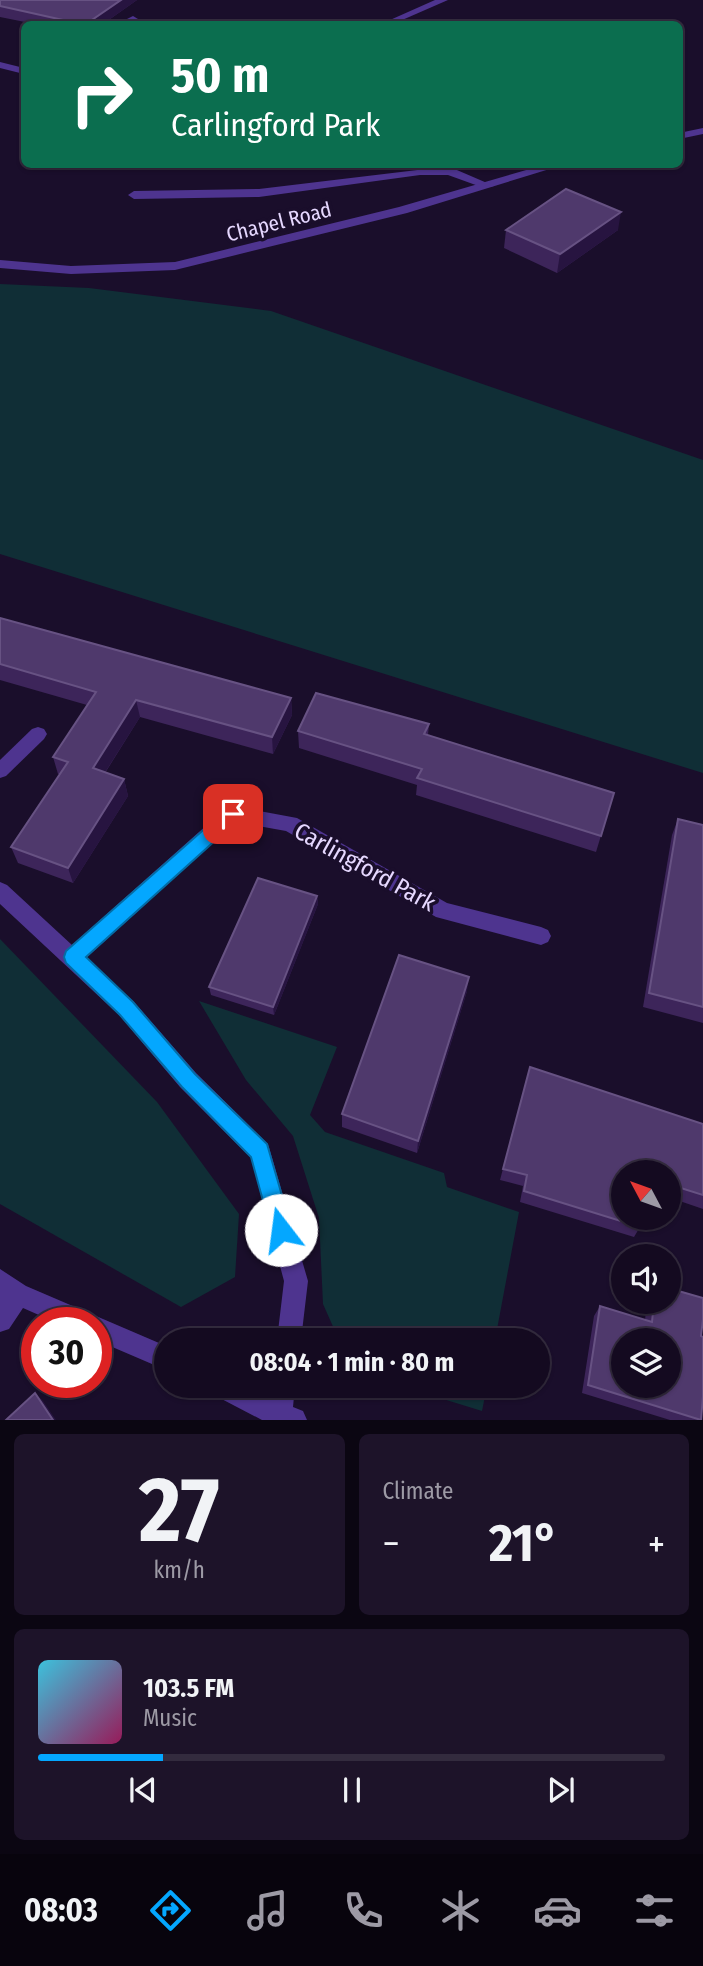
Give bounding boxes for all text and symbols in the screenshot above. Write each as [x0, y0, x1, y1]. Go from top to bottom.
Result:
text: 50 m [171, 46, 269, 105]
icon: right [56, 49, 147, 140]
text: Carlingford Park [171, 106, 380, 144]
street label: Chapel Road [224, 196, 334, 248]
pin [203, 784, 263, 844]
icon: arrive [214, 795, 252, 833]
street label: Carlingford Park [290, 817, 441, 918]
north arrow [611, 1160, 681, 1230]
map controls [611, 1160, 681, 1398]
position arrow [244, 1193, 318, 1267]
button: sound [611, 1244, 681, 1314]
speed limit sign: 30 [21, 1307, 112, 1398]
button: layers [611, 1328, 681, 1398]
text: 08:04 · 1 min · 80 m [250, 1347, 454, 1378]
text: 27 [139, 1456, 219, 1565]
text: Climate [383, 1477, 453, 1505]
text: 21° [489, 1512, 558, 1575]
text: − [383, 1521, 400, 1567]
text: + [648, 1521, 665, 1567]
text: km/h [154, 1556, 205, 1584]
text: 103.5 FM [143, 1673, 234, 1704]
text: Music [143, 1704, 197, 1732]
icon: previous [124, 1771, 162, 1809]
icon: pause [333, 1771, 371, 1809]
icon: next [542, 1771, 580, 1809]
icon: directions [146, 1886, 195, 1935]
icon: music [243, 1886, 292, 1935]
icon: phone [339, 1886, 388, 1935]
icon: climate [436, 1886, 485, 1935]
icon: car [533, 1886, 582, 1935]
icon: filters [630, 1886, 679, 1935]
text: 08:03 [24, 1891, 98, 1929]

